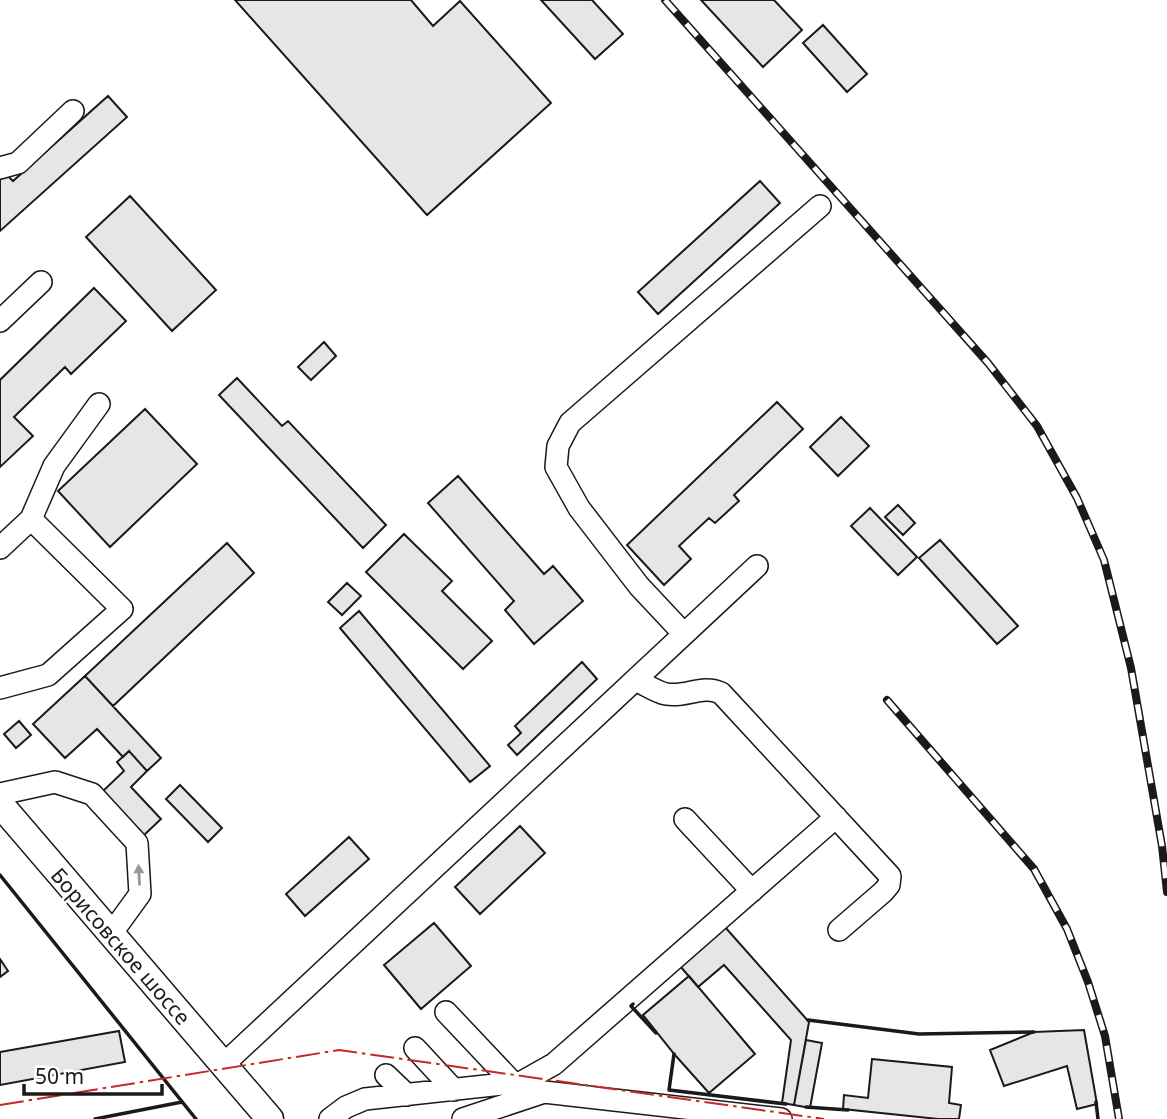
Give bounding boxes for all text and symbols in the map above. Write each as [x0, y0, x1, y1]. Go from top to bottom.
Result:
street label: Борисовское шоссе [45, 862, 197, 1030]
one-way arrow [133, 864, 144, 886]
scale bar [24, 1052, 163, 1096]
text: 50 m [35, 1062, 84, 1090]

